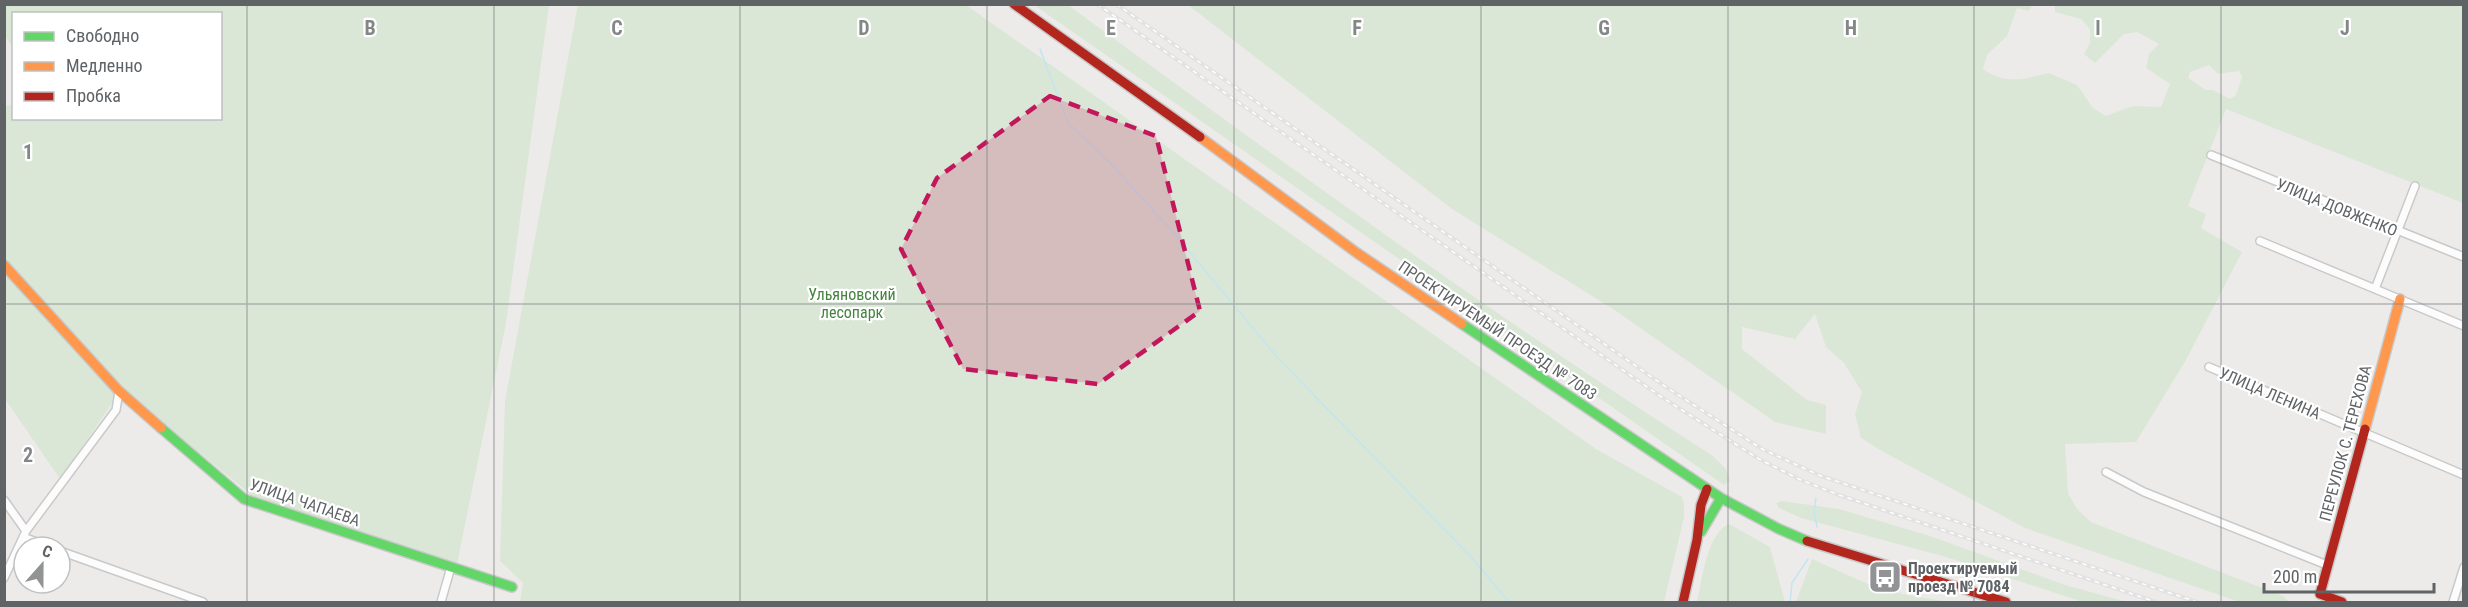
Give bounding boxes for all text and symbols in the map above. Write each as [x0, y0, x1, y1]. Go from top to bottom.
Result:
legend [12, 12, 222, 120]
text: B [364, 16, 376, 40]
text: C [611, 16, 623, 40]
text: D [858, 16, 870, 40]
text: E [1106, 16, 1116, 40]
text: F [1352, 16, 1362, 40]
text: G [1598, 16, 1610, 40]
text: H [1845, 16, 1857, 40]
text: I [2095, 16, 2101, 40]
text: J [2340, 16, 2350, 40]
text: Свободно [66, 25, 139, 46]
text: Медленно [66, 55, 143, 76]
text: Пробка [66, 85, 121, 106]
text: 1 [23, 140, 33, 164]
street label: УЛИЦА ДОВЖЕНКО [2273, 174, 2400, 240]
street label: ПРОЕКТИРУЕМЫЙ ПРОЕЗД № 7083 [1395, 257, 1601, 404]
park label: Ульяновский лесопарк [808, 285, 896, 322]
street label: ПЕРЕУЛОК С. ТЕРЕХОВА [2315, 363, 2376, 523]
street label: УЛИЦА ЛЕНИНА [2216, 364, 2323, 423]
text: 2 [23, 443, 33, 467]
street label: УЛИЦА ЧАПАЕВА [247, 475, 363, 530]
north arrow [12, 535, 72, 595]
text: С [40, 541, 55, 562]
scale bar [2264, 556, 2434, 594]
bus stop icon: Проектируемый проезд № 7084 [1867, 559, 1903, 595]
place label: Проектируемый проезд № 7084 [1908, 559, 2018, 596]
text: 200 m [2273, 566, 2317, 587]

